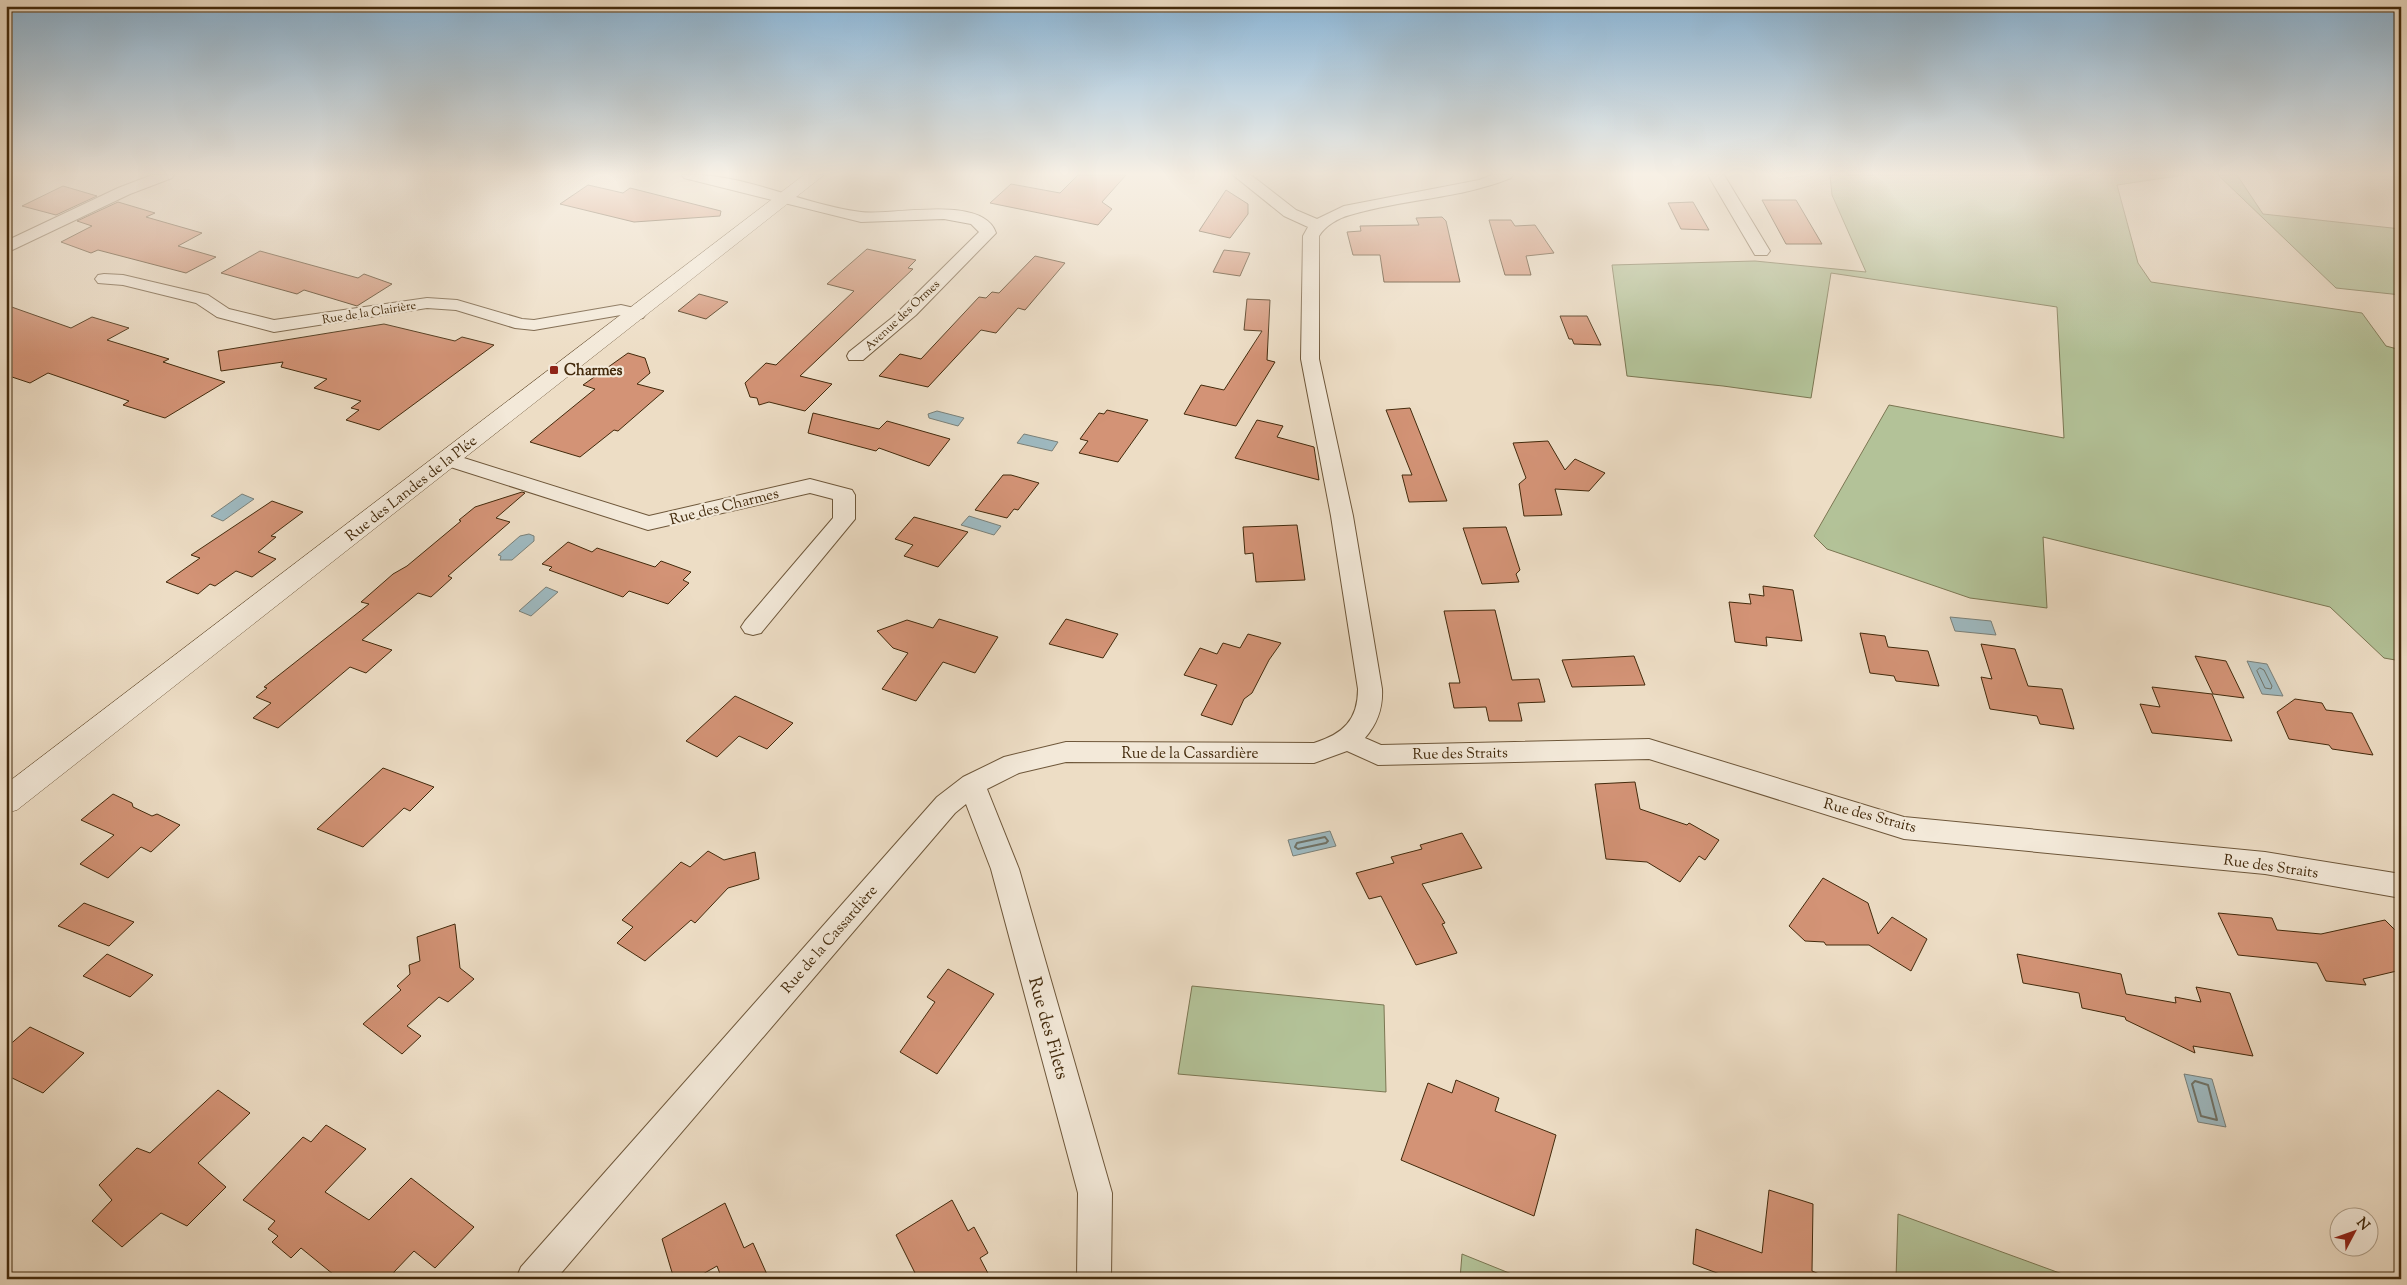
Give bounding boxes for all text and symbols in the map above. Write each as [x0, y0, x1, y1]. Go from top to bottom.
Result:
street label: Avenue des Ormes [861, 276, 945, 355]
street label: Rue de la Clairière [321, 297, 418, 329]
place label: Charmes [564, 361, 622, 382]
marker: Charmes [548, 364, 560, 376]
street label: Rue des Landes de la Plée [342, 431, 482, 547]
street label: Rue des Charmes [668, 484, 781, 531]
street label: Rue des Straits [1412, 743, 1508, 766]
street label: Rue de la Cassardière [1121, 744, 1259, 765]
street label: Rue des Straits [1821, 794, 1918, 839]
street label: Rue des Straits [2222, 850, 2320, 885]
street label: Rue de la Cassardière [777, 881, 883, 999]
street label: Rue des Filets [1020, 974, 1074, 1083]
north arrow [2330, 1208, 2380, 1258]
text: N [2351, 1214, 2374, 1236]

